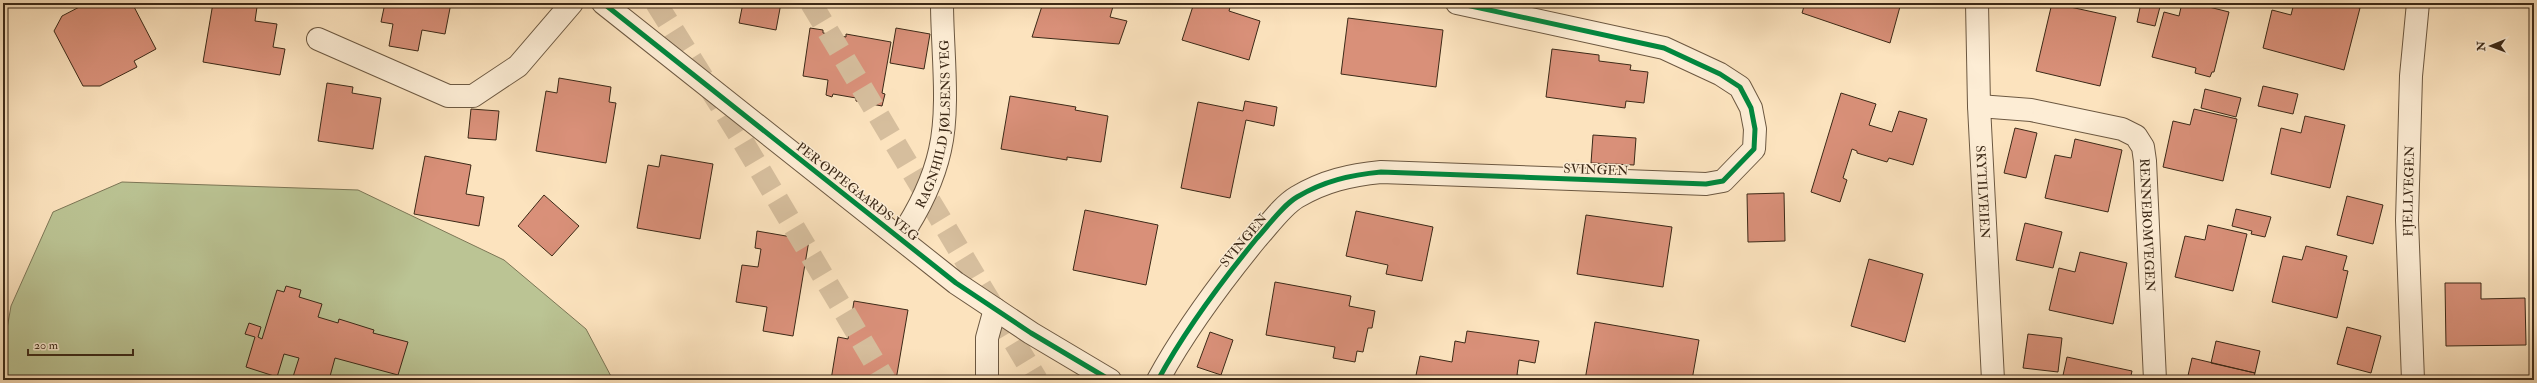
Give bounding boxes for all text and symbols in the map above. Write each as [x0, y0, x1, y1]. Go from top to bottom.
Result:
north arrow [2471, 26, 2511, 66]
street label: RAGNHILD JØLSENS VEG [912, 39, 954, 211]
text: N [2475, 40, 2488, 52]
street label: PER OPPEGAARDS VEG [793, 139, 922, 245]
street label: SKYTILVEIEN [1972, 145, 1993, 239]
street label: FJELLVEGEN [2400, 145, 2418, 237]
street label: RENNEBOMVEGEN [2136, 158, 2158, 292]
street label: SVINGEN [1563, 161, 1629, 179]
street label: SVINGEN [1217, 210, 1271, 271]
scale bar [28, 331, 133, 357]
text: 20 m [34, 338, 59, 353]

